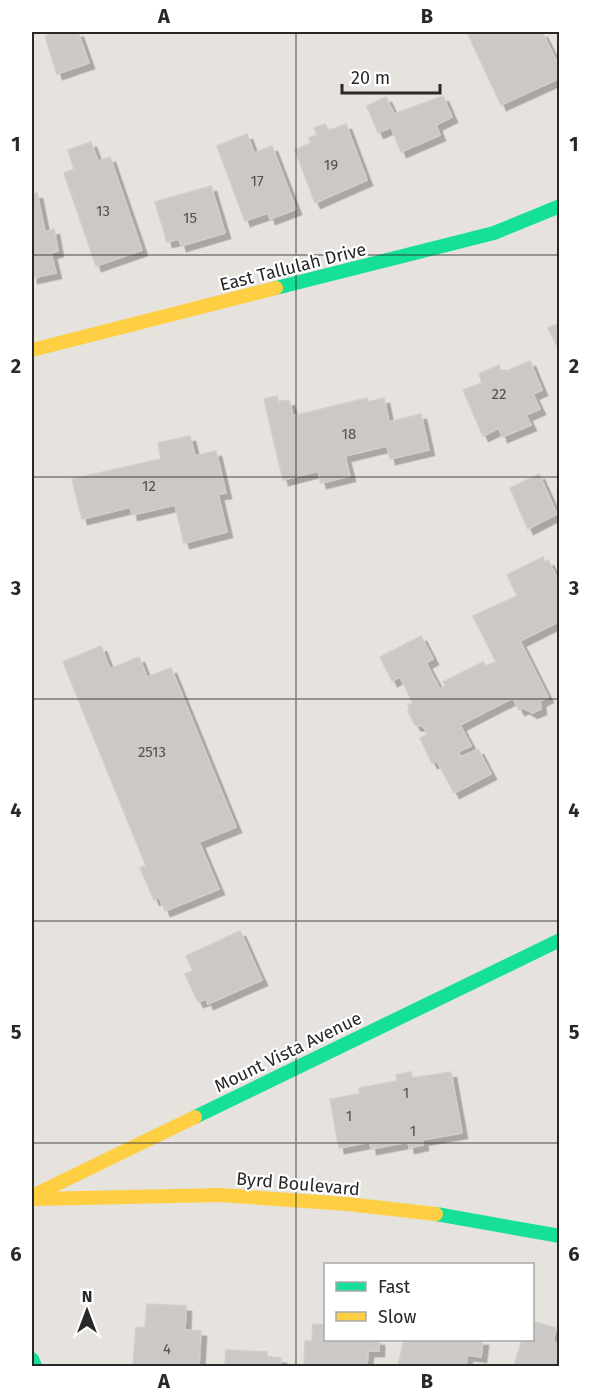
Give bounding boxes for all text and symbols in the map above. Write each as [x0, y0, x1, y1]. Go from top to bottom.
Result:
text: A [157, 4, 171, 28]
text: B [421, 4, 433, 28]
scale bar [342, 57, 440, 95]
text: 20 m [351, 67, 390, 89]
text: 1 [11, 132, 21, 156]
text: 1 [569, 132, 579, 156]
house number: 19 [324, 156, 338, 174]
house number: 17 [250, 172, 264, 190]
house number: 13 [96, 202, 110, 220]
house number: 15 [183, 209, 197, 227]
street label: East Tallulah Drive [217, 238, 369, 296]
text: 2 [11, 354, 21, 378]
text: 2 [569, 354, 579, 378]
house number: 22 [492, 385, 506, 403]
house number: 18 [342, 425, 356, 443]
house number: 12 [142, 477, 156, 495]
text: 3 [10, 576, 21, 600]
text: 3 [568, 576, 579, 600]
house number: 2513 [138, 743, 166, 761]
text: 4 [10, 798, 22, 822]
text: 4 [568, 798, 580, 822]
street label: Mount Vista Avenue [211, 1007, 365, 1097]
text: 5 [11, 1020, 22, 1044]
text: 5 [569, 1020, 580, 1044]
house number: 1 [403, 1084, 409, 1102]
house number: 1 [346, 1107, 352, 1125]
house number: 1 [410, 1122, 416, 1140]
street label: Byrd Boulevard [235, 1168, 361, 1200]
text: 6 [10, 1242, 22, 1266]
text: 6 [568, 1242, 580, 1266]
legend [324, 1263, 534, 1341]
text: Fast [378, 1276, 411, 1298]
north arrow [57, 1281, 117, 1341]
text: N [82, 1287, 92, 1306]
text: Slow [378, 1306, 417, 1328]
house number: 4 [163, 1340, 171, 1358]
text: A [157, 1369, 171, 1393]
text: B [421, 1369, 433, 1393]

